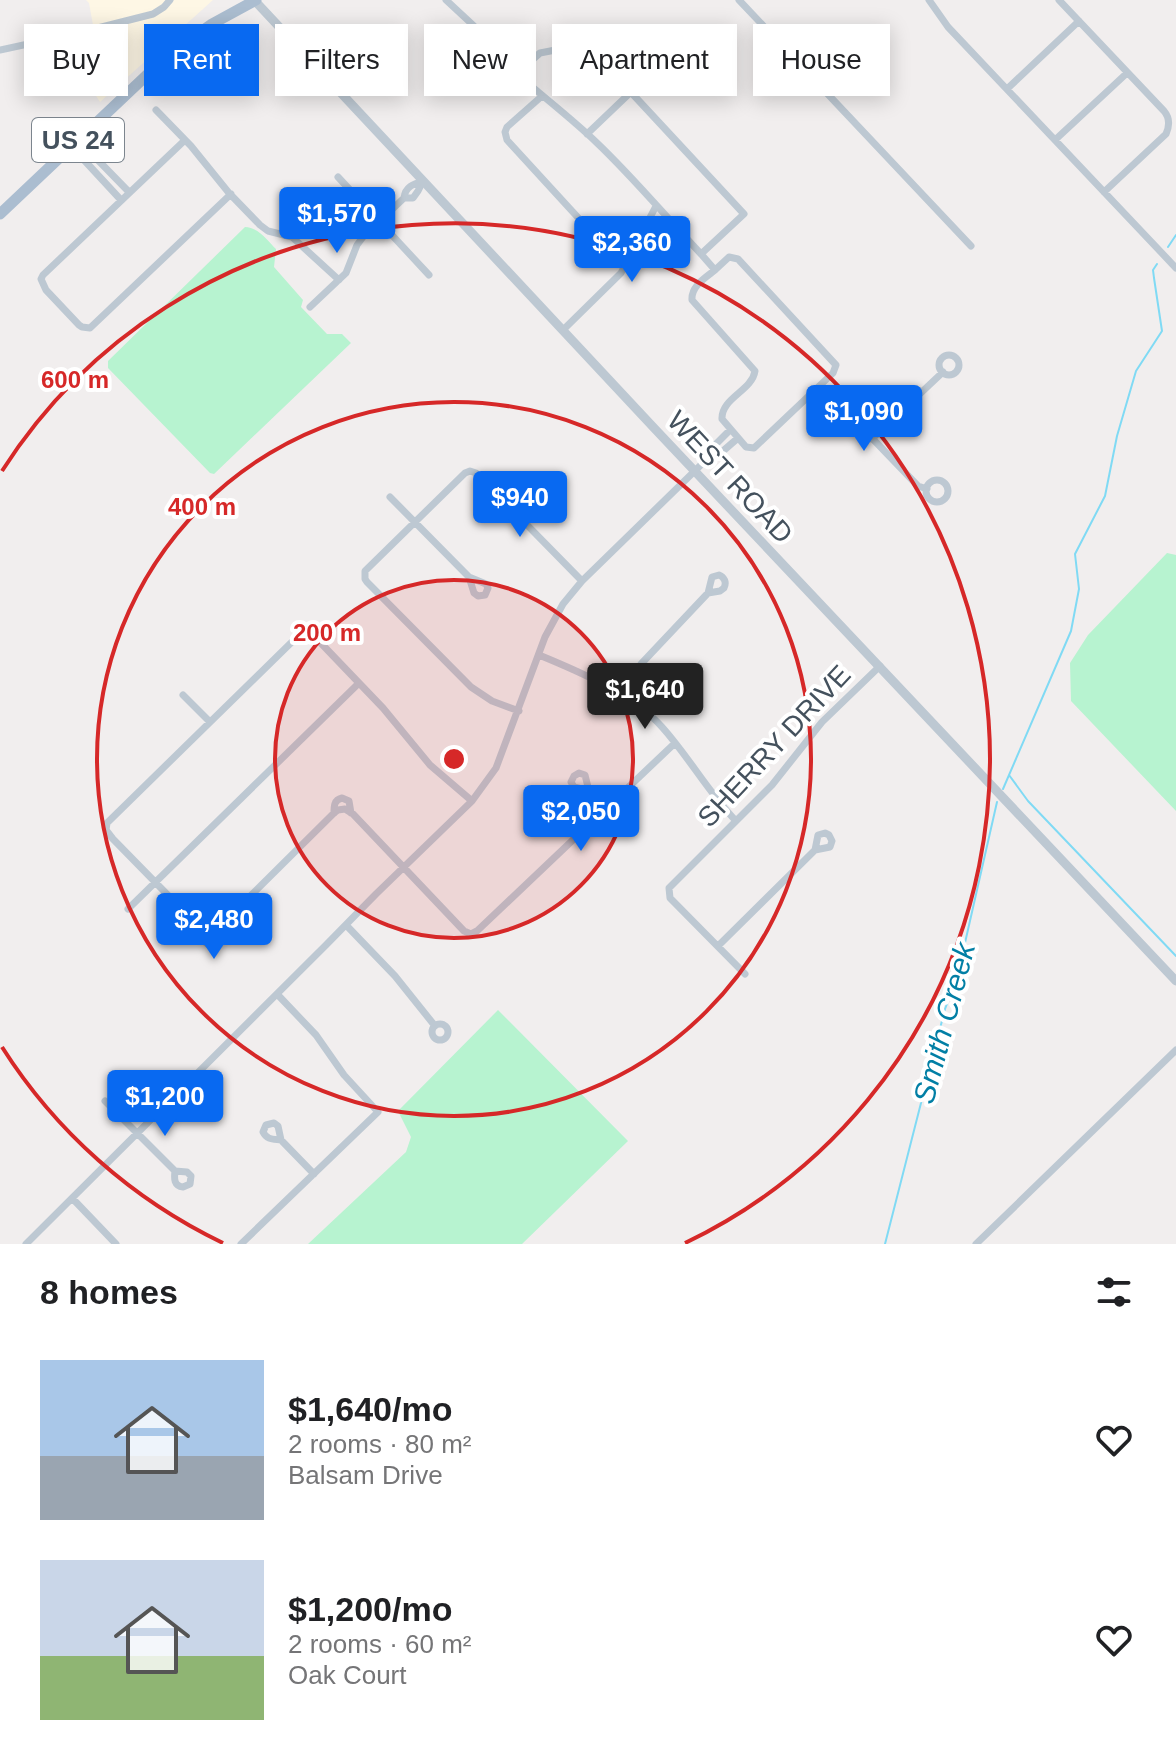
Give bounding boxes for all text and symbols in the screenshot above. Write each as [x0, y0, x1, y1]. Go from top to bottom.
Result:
chip: Buy [24, 24, 128, 96]
chip: Rent [144, 24, 259, 96]
chip: Filters [275, 24, 408, 96]
chip: New [424, 24, 536, 96]
chip: Apartment [552, 24, 737, 96]
chip: House [753, 24, 890, 96]
road number: US 24 [32, 118, 124, 162]
pin: $1,570 [272, 187, 402, 255]
text: $1,570 [297, 198, 377, 228]
pin: $2,360 [567, 216, 697, 284]
text: $2,360 [592, 227, 672, 257]
text: 600 m [41, 366, 109, 393]
pin: $1,090 [799, 385, 929, 453]
text: $1,090 [824, 396, 904, 426]
street label: WEST ROAD [661, 405, 799, 549]
pin: $940 [473, 471, 567, 539]
text: $940 [491, 482, 549, 512]
text: 400 m [168, 493, 236, 520]
text: 200 m [293, 619, 361, 646]
street label: SHERRY DRIVE [691, 659, 857, 833]
pin: $1,640 [580, 663, 710, 731]
text: $1,640 [605, 674, 685, 704]
centre of rings [440, 745, 468, 773]
pin: $2,050 [516, 785, 646, 853]
text: $2,050 [541, 796, 621, 826]
pin: $2,480 [149, 893, 279, 961]
text: $2,480 [174, 904, 254, 934]
water label: Smith Creek [907, 937, 982, 1107]
pin: $1,200 [100, 1070, 230, 1138]
text: $1,200 [125, 1081, 205, 1111]
icon: filters [1092, 1270, 1136, 1314]
text: 8 homes [40, 1273, 178, 1311]
text: $1,640/mo [288, 1390, 452, 1428]
icon: home [104, 1392, 200, 1488]
icon: heart [1092, 1418, 1136, 1462]
text: 2 rooms · 80 m² [288, 1429, 472, 1459]
text: Balsam Drive [288, 1460, 443, 1490]
text: $1,200/mo [288, 1590, 452, 1628]
icon: home [104, 1592, 200, 1688]
icon: heart [1092, 1618, 1136, 1662]
text: 2 rooms · 60 m² [288, 1629, 472, 1659]
text: Oak Court [288, 1660, 407, 1690]

